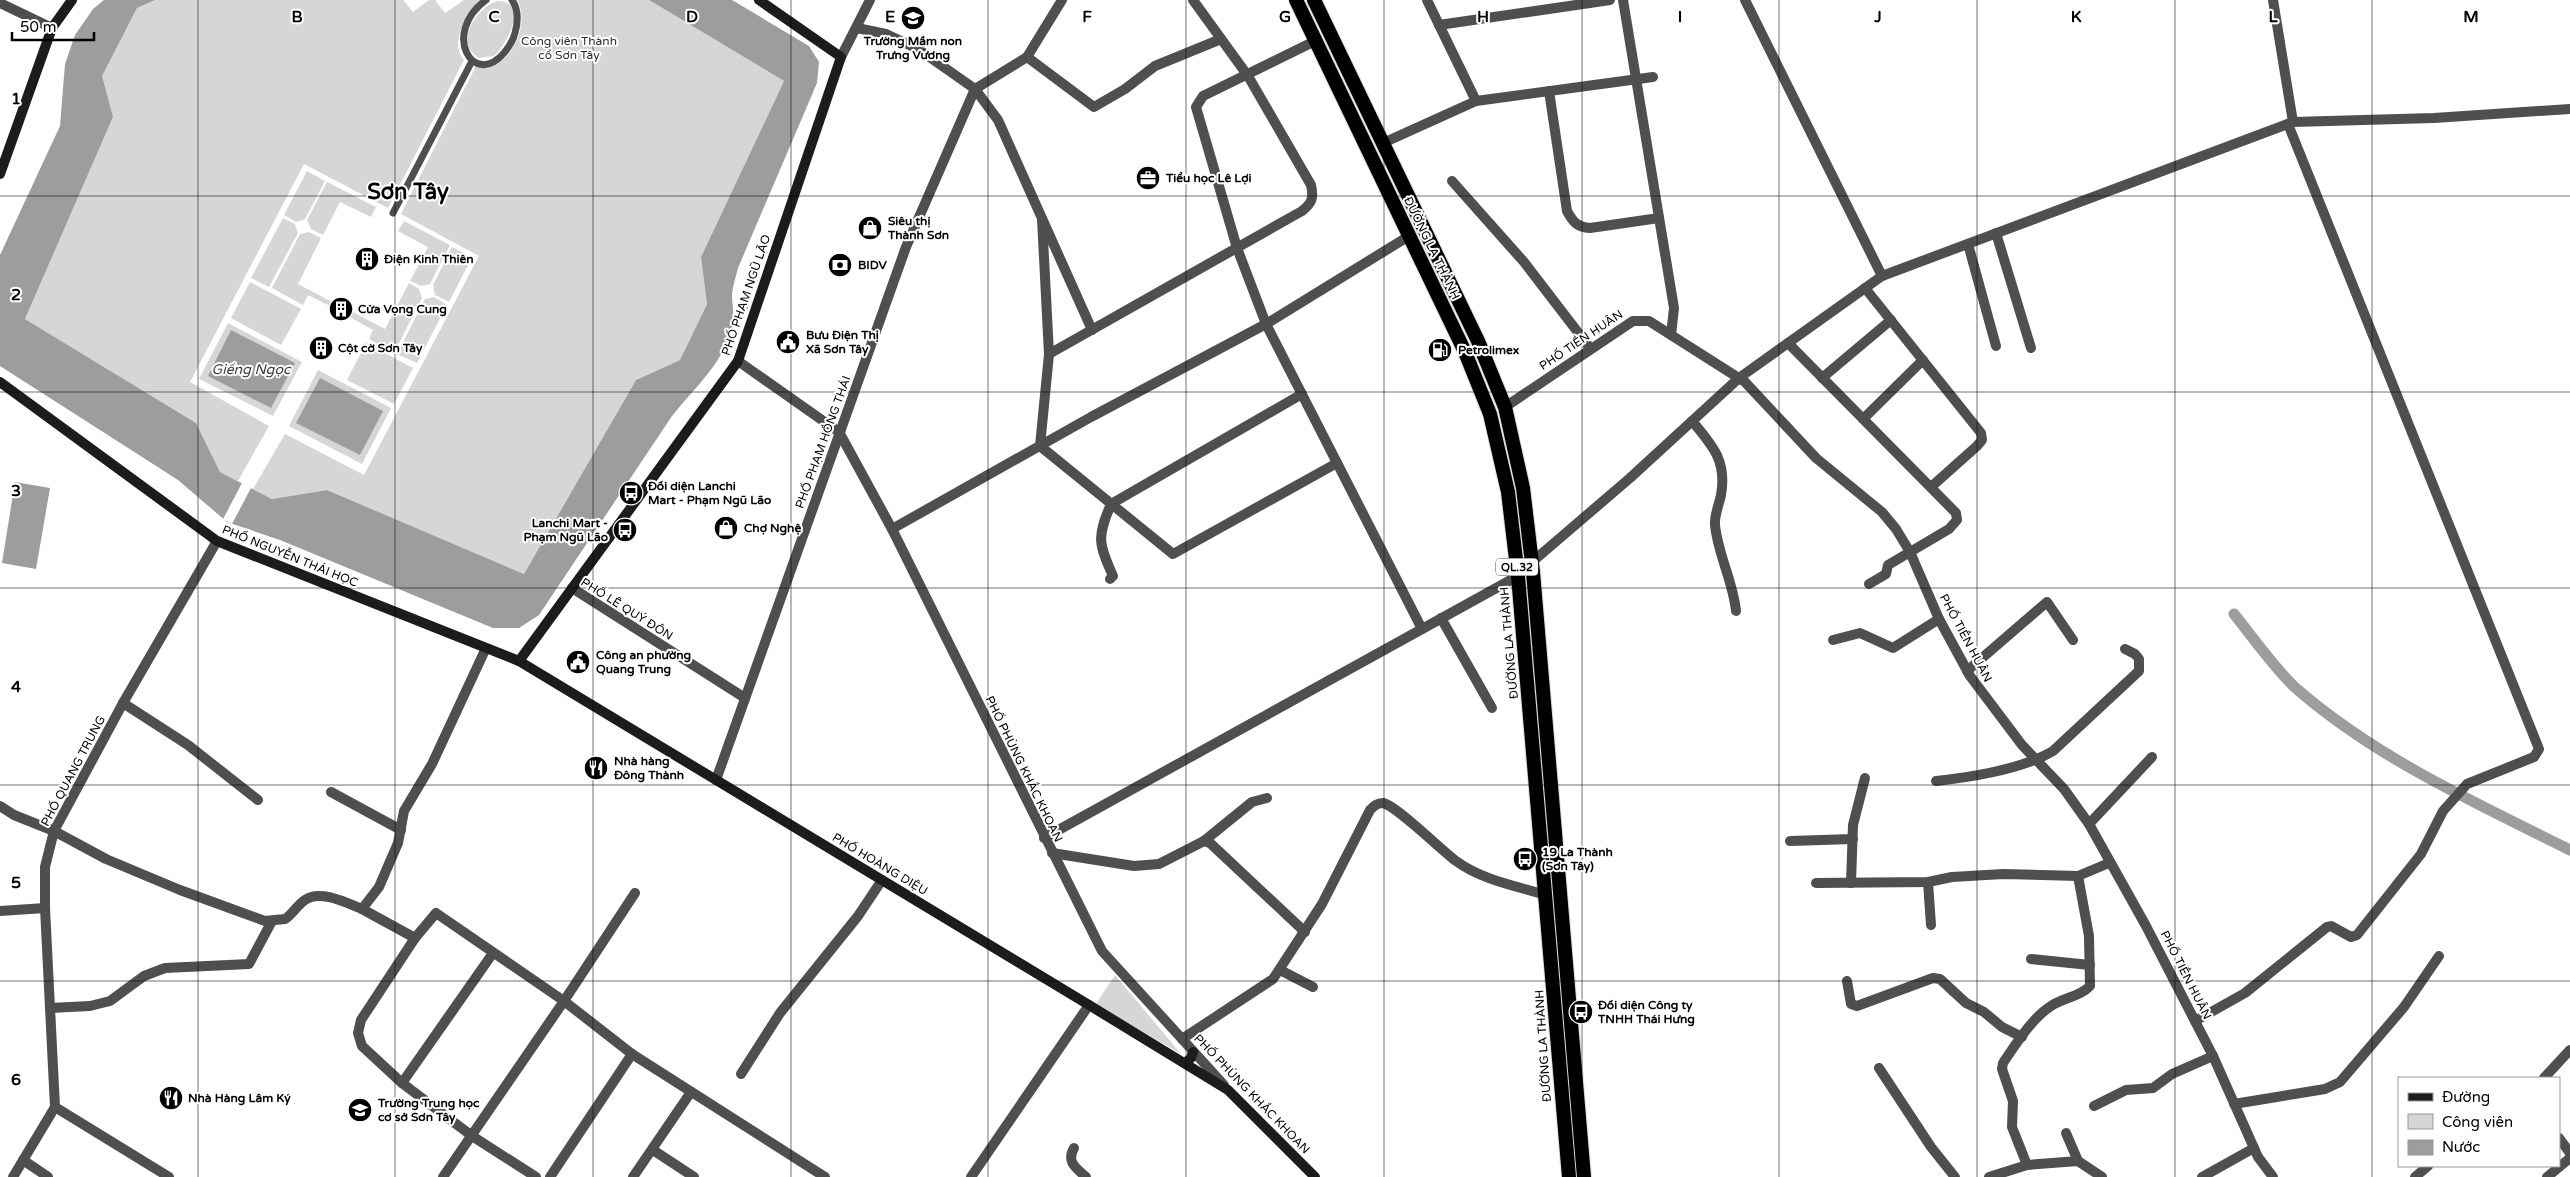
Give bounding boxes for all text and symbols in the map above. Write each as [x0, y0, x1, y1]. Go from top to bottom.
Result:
school or university icon: Trường Mầm non Trưng Vương [900, 5, 926, 31]
text: B [291, 7, 303, 27]
text: C [488, 7, 500, 27]
text: D [686, 7, 698, 27]
text: E [885, 7, 895, 27]
text: F [1082, 7, 1092, 27]
text: G [1279, 7, 1291, 27]
text: H [1477, 7, 1489, 27]
text: I [1678, 7, 1682, 27]
text: J [1873, 7, 1882, 27]
text: K [2071, 7, 2082, 27]
text: L [2268, 7, 2278, 27]
text: M [2463, 7, 2479, 27]
scale bar [12, 10, 95, 42]
text: 50 m [20, 18, 57, 36]
park label: Công viên Thành cổ Sơn Tây [521, 34, 617, 62]
place label: Trường Mầm non Trưng Vương [863, 34, 962, 63]
text: 1 [11, 89, 21, 109]
office icon: Tiểu học Lê Lợi [1135, 165, 1161, 191]
place label: Tiểu học Lê Lợi [1165, 171, 1252, 185]
district label: Sơn Tây [367, 179, 449, 205]
street label: ĐƯỜNG LA THÀNH [1401, 194, 1463, 302]
place label: Siêu thị Thành Sơn [887, 214, 949, 242]
shop icon: Siêu thị Thành Sơn [857, 215, 883, 241]
street label: PHỐ PHẠM NGŨ LÃO [719, 232, 773, 357]
building icon: Điện Kinh Thiên [354, 246, 380, 272]
place label: Điện Kinh Thiên [383, 252, 474, 266]
bank icon: BIDV [827, 252, 853, 278]
place label: BIDV [858, 258, 888, 272]
text: 2 [11, 285, 21, 305]
building icon: Cửa Vọng Cung [328, 296, 354, 322]
place label: Cửa Vọng Cung [358, 302, 447, 317]
street label: PHỐ TIỀN HUÂN [1537, 307, 1625, 373]
place label: Bưu Điện Thị Xã Sơn Tây [806, 328, 879, 357]
public building icon: Bưu Điện Thị Xã Sơn Tây [775, 329, 801, 355]
building icon: Cột cờ Sơn Tây [308, 335, 334, 361]
fuel station icon: Petrolimex [1427, 337, 1453, 363]
place label: Cột cờ Sơn Tây [338, 341, 423, 356]
place label: Petrolimex [1458, 343, 1520, 357]
water label: Giếng Ngọc [212, 361, 292, 378]
street label: PHỐ PHẠM HỒNG THÁI [792, 374, 854, 510]
place label: Đối diện Lanchi Mart - Phạm Ngũ Lão [647, 479, 771, 508]
bus stop icon: Đối diện Lanchi Mart - Phạm Ngũ Lão [618, 480, 644, 506]
text: 3 [11, 481, 21, 501]
shop icon: Chợ Nghệ [713, 515, 739, 541]
place label: Lanchi Mart - Phạm Ngũ Lão [523, 516, 608, 545]
bus stop icon: Lanchi Mart - Phạm Ngũ Lão [612, 517, 638, 543]
place label: Chợ Nghệ [744, 521, 801, 536]
street label: PHỐ NGUYỄN THÁI HỌC [220, 522, 360, 590]
road number: QL.32 [1496, 558, 1538, 576]
street label: PHỐ LÊ QUÝ ĐÔN [578, 575, 676, 643]
street label: ĐƯỜNG LA THÀNH [1497, 586, 1521, 700]
street label: PHỐ TIỀN HUÂN [1937, 592, 1995, 684]
place label: Công an phường Quang Trung [596, 648, 691, 677]
public building icon: Công an phường Quang Trung [565, 649, 591, 675]
text: 4 [11, 677, 21, 697]
street label: PHỐ PHÙNG KHẮC KHOAN [982, 694, 1066, 844]
street label: PHỐ QUANG TRUNG [38, 713, 108, 829]
place label: Nhà hàng Đông Thành [613, 754, 684, 783]
restaurant icon: Nhà hàng Đông Thành [583, 755, 609, 781]
street label: PHỐ HOÀNG DIỆU [830, 830, 930, 898]
place label: 19 La Thành (Sơn Tây) [1542, 845, 1613, 874]
bus stop icon: 19 La Thành (Sơn Tây) [1512, 846, 1538, 872]
text: 5 [11, 873, 21, 893]
street label: PHỐ TIỀN HUÂN [2158, 928, 2214, 1022]
street label: ĐƯỜNG LA THÀNH [1532, 989, 1554, 1103]
place label: Đối diện Công ty TNHH Thái Hưng [1597, 998, 1695, 1027]
bus stop icon: Đối diện Công ty TNHH Thái Hưng [1568, 999, 1594, 1025]
street label: PHỐ PHÙNG KHẮC KHOAN [1191, 1031, 1313, 1157]
text: 6 [11, 1070, 21, 1090]
legend [2398, 1077, 2560, 1167]
restaurant icon: Nhà Hàng Lâm Ký [158, 1085, 184, 1111]
text: Đường [2442, 1088, 2490, 1106]
place label: Nhà Hàng Lâm Ký [188, 1091, 291, 1106]
place label: Trường Trung học cơ sở Sơn Tây [377, 1096, 480, 1125]
school or university icon: Trường Trung học cơ sở Sơn Tây [347, 1097, 373, 1123]
text: Công viên [2442, 1113, 2513, 1131]
text: Nước [2442, 1138, 2480, 1156]

